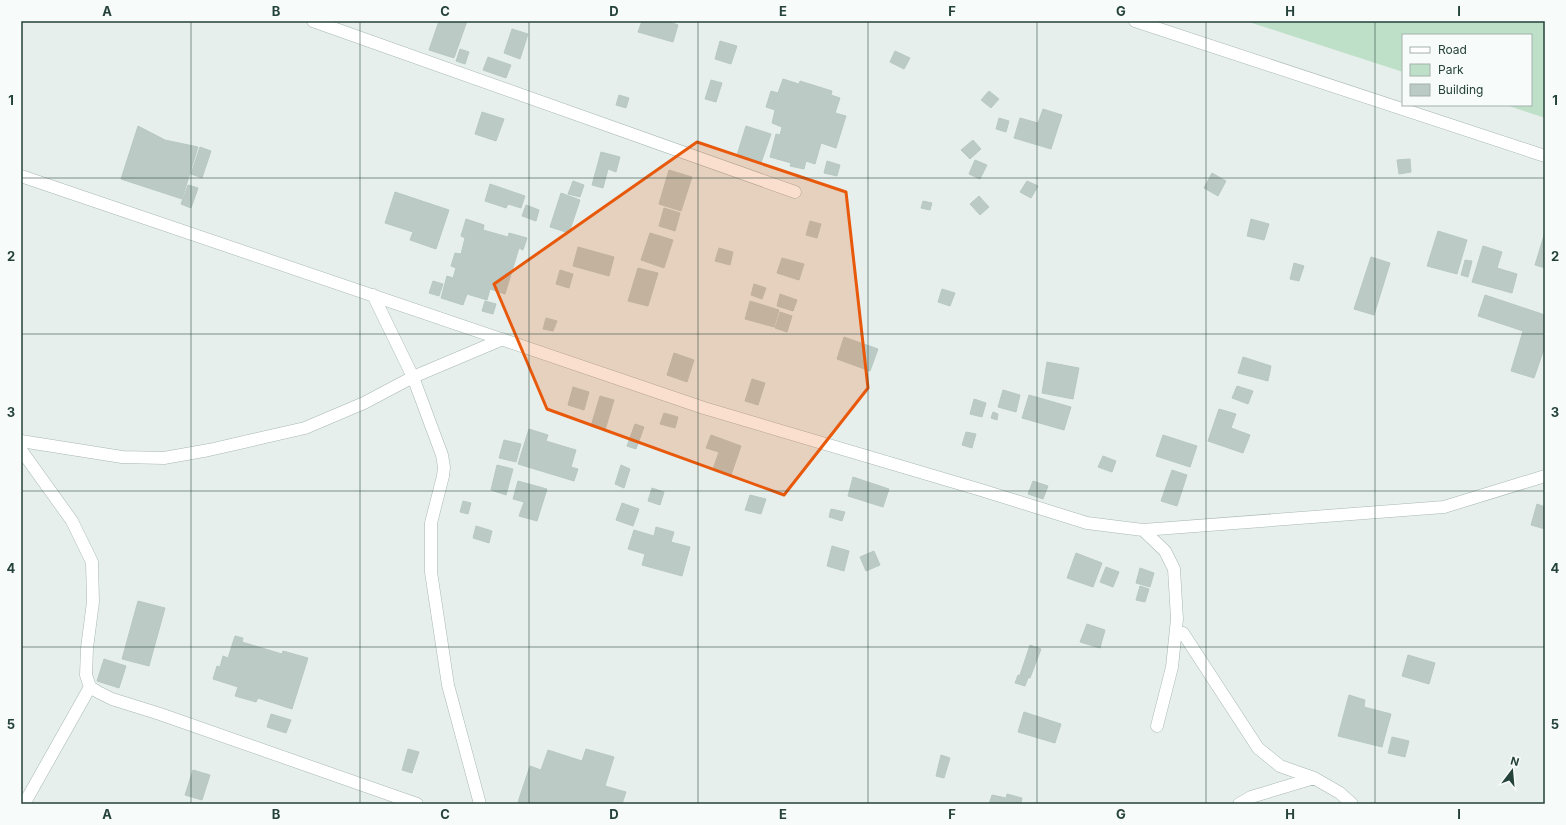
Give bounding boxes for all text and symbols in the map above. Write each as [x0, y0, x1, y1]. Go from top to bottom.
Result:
text: A [102, 3, 112, 19]
text: B [272, 3, 281, 19]
text: C [440, 3, 450, 19]
text: D [609, 3, 619, 19]
text: E [779, 3, 787, 19]
text: F [948, 3, 956, 19]
text: G [1116, 3, 1126, 19]
text: H [1285, 3, 1295, 19]
text: I [1457, 3, 1461, 19]
legend [1402, 34, 1532, 106]
text: Road [1438, 42, 1467, 57]
text: Park [1438, 62, 1464, 77]
text: Building [1438, 82, 1483, 97]
text: 1 [8, 92, 14, 108]
text: 1 [1552, 92, 1558, 108]
text: 2 [7, 248, 15, 264]
text: 2 [1551, 248, 1559, 264]
text: 3 [7, 404, 15, 420]
text: 3 [1551, 404, 1559, 420]
text: 4 [7, 560, 16, 576]
text: 4 [1551, 560, 1560, 576]
text: 5 [7, 716, 15, 732]
text: 5 [1551, 716, 1559, 732]
north arrow [1492, 751, 1532, 791]
text: N [1509, 754, 1521, 769]
text: A [102, 806, 112, 822]
text: B [272, 806, 281, 822]
text: C [440, 806, 450, 822]
text: D [609, 806, 619, 822]
text: E [779, 806, 787, 822]
text: F [948, 806, 956, 822]
text: G [1116, 806, 1126, 822]
text: H [1285, 806, 1295, 822]
text: I [1457, 806, 1461, 822]

